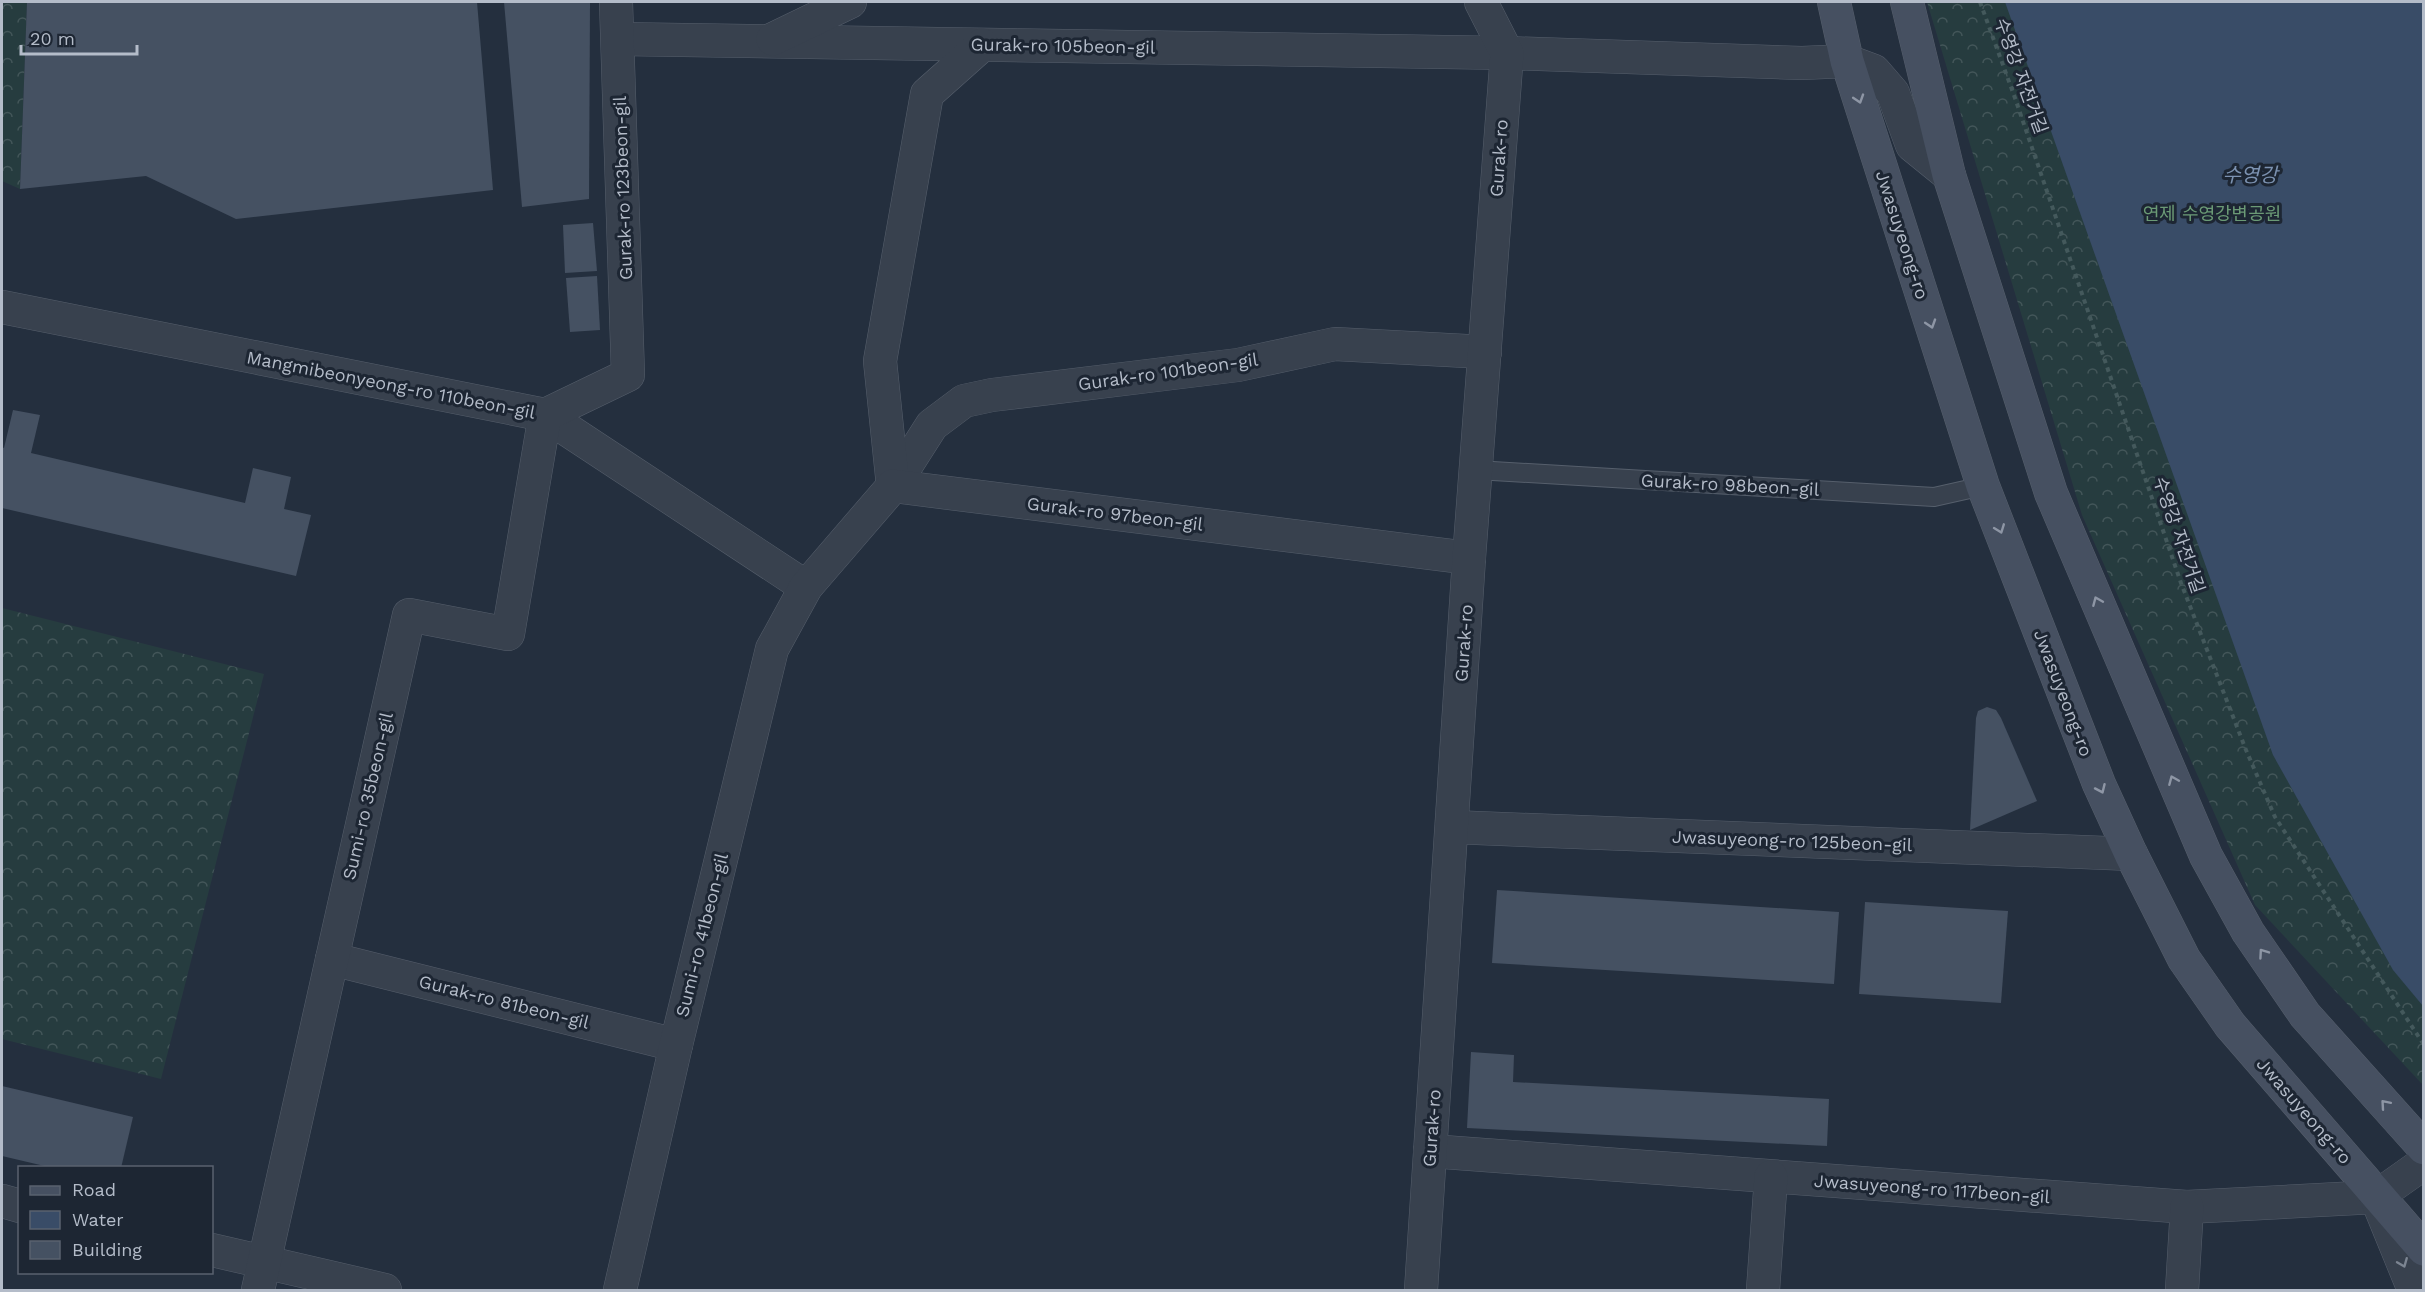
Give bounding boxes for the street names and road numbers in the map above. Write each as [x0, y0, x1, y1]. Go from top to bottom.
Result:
street label: 수영강 자전거길 [1991, 15, 2052, 137]
street label: Gurak-ro 105beon-gil [970, 33, 1156, 58]
street label: Gurak-ro 123beon-gil [609, 95, 636, 280]
street label: Gurak-ro [1485, 118, 1512, 197]
street label: Jwasuyeong-ro [1872, 168, 1933, 302]
street label: Mangmibeonyeong-ro 110beon-gil [245, 346, 538, 423]
street label: Gurak-ro 101beon-gil [1077, 348, 1260, 395]
street label: Gurak-ro 98beon-gil [1640, 469, 1820, 500]
street label: 수영강 자전거길 [2150, 474, 2209, 596]
street label: Gurak-ro 97beon-gil [1026, 492, 1205, 535]
street label: Gurak-ro [1450, 603, 1477, 682]
street label: Jwasuyeong-ro [2030, 626, 2097, 759]
street label: Sumi-ro 35beon-gil [338, 710, 397, 882]
street label: Jwasuyeong-ro 125beon-gil [1671, 826, 1913, 855]
street label: Sumi-ro 41beon-gil [671, 850, 732, 1019]
street label: Gurak-ro 81beon-gil [417, 970, 592, 1033]
street label: Jwasuyeong-ro [2252, 1053, 2356, 1168]
street label: Gurak-ro [1418, 1088, 1445, 1167]
street label: Jwasuyeong-ro 117beon-gil [1813, 1170, 2051, 1207]

